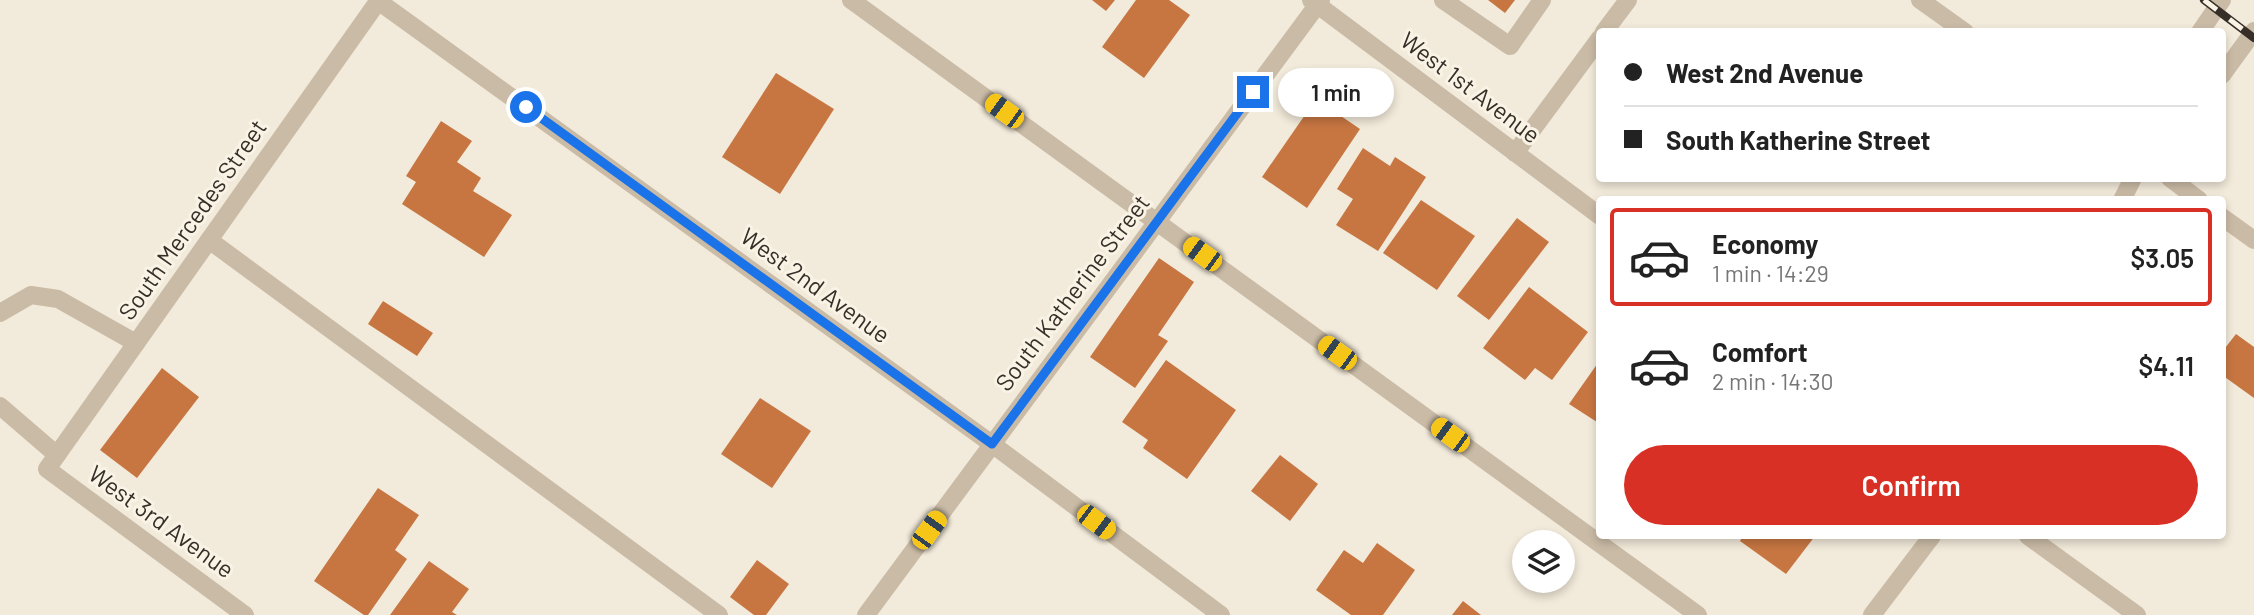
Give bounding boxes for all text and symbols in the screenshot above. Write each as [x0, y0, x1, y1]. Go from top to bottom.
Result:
street label: West 1st Avenue [1395, 25, 1546, 149]
text: West 2nd Avenue [1666, 57, 1863, 88]
callout: 1 min [1278, 68, 1393, 116]
route end [1237, 76, 1269, 108]
text: 1 min [1311, 78, 1361, 106]
car [981, 90, 1028, 132]
route start [510, 91, 542, 123]
street label: South Mercedes Street [112, 113, 272, 325]
text: South Katherine Street [1666, 124, 1930, 155]
street label: South Katherine Street [989, 188, 1155, 396]
street label: West 2nd Avenue [736, 221, 896, 349]
icon: car [1628, 226, 1691, 289]
text: Economy [1712, 228, 1818, 259]
car [1179, 233, 1226, 275]
text: $3.05 [2131, 242, 2194, 273]
text: 1 min · 14:29 [1712, 259, 1829, 287]
car [1314, 332, 1361, 374]
icon: car [1628, 334, 1691, 397]
text: Comfort [1712, 336, 1808, 367]
text: $4.11 [2138, 350, 2194, 381]
text: 2 min · 14:30 [1712, 367, 1834, 395]
car [1427, 414, 1474, 456]
button: Confirm [1624, 445, 2198, 525]
street label: West 3rd Avenue [84, 458, 240, 583]
car [1073, 501, 1120, 543]
car [909, 507, 950, 553]
map controls [1512, 530, 1575, 593]
button: layers [1512, 530, 1575, 593]

